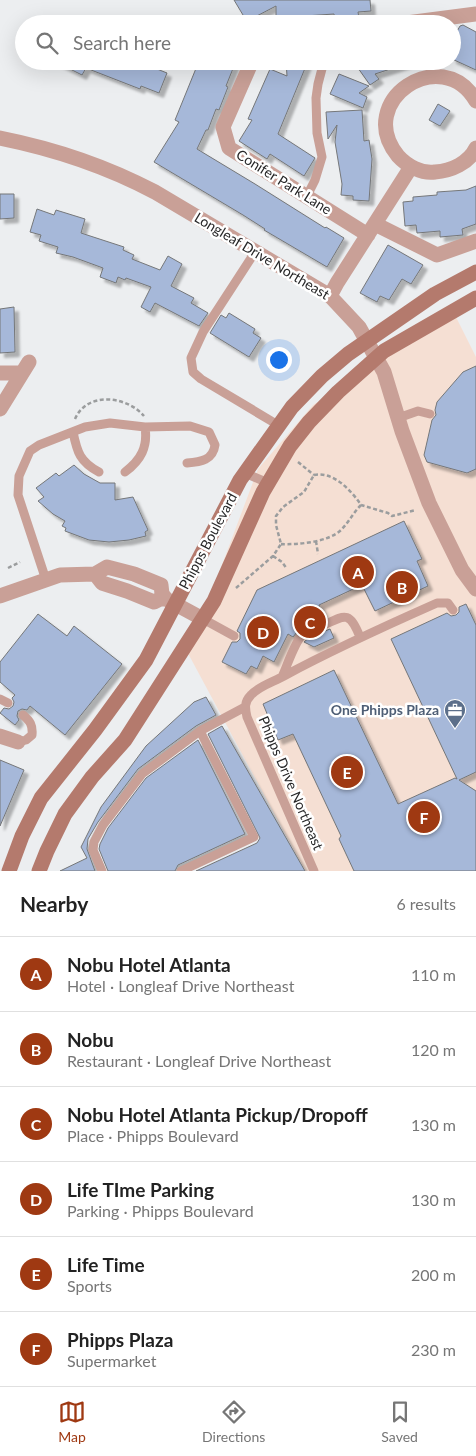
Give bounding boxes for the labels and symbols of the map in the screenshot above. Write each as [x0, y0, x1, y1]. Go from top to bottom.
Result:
street label: Conifer Park Lane [234, 145, 335, 218]
street label: Longleaf Drive Northeast [192, 209, 333, 303]
your location [266, 347, 292, 373]
street label: Phipps Boulevard [175, 490, 240, 592]
pin: A [342, 553, 374, 591]
pin: B [386, 568, 418, 606]
pin: C [294, 603, 326, 641]
pin: D [247, 613, 279, 651]
office icon: One Phipps Plaza [443, 698, 467, 729]
place label: One Phipps Plaza [331, 701, 439, 718]
street label: Phipps Drive Northeast [256, 713, 327, 852]
pin: E [331, 753, 363, 791]
pin: F [408, 798, 440, 836]

